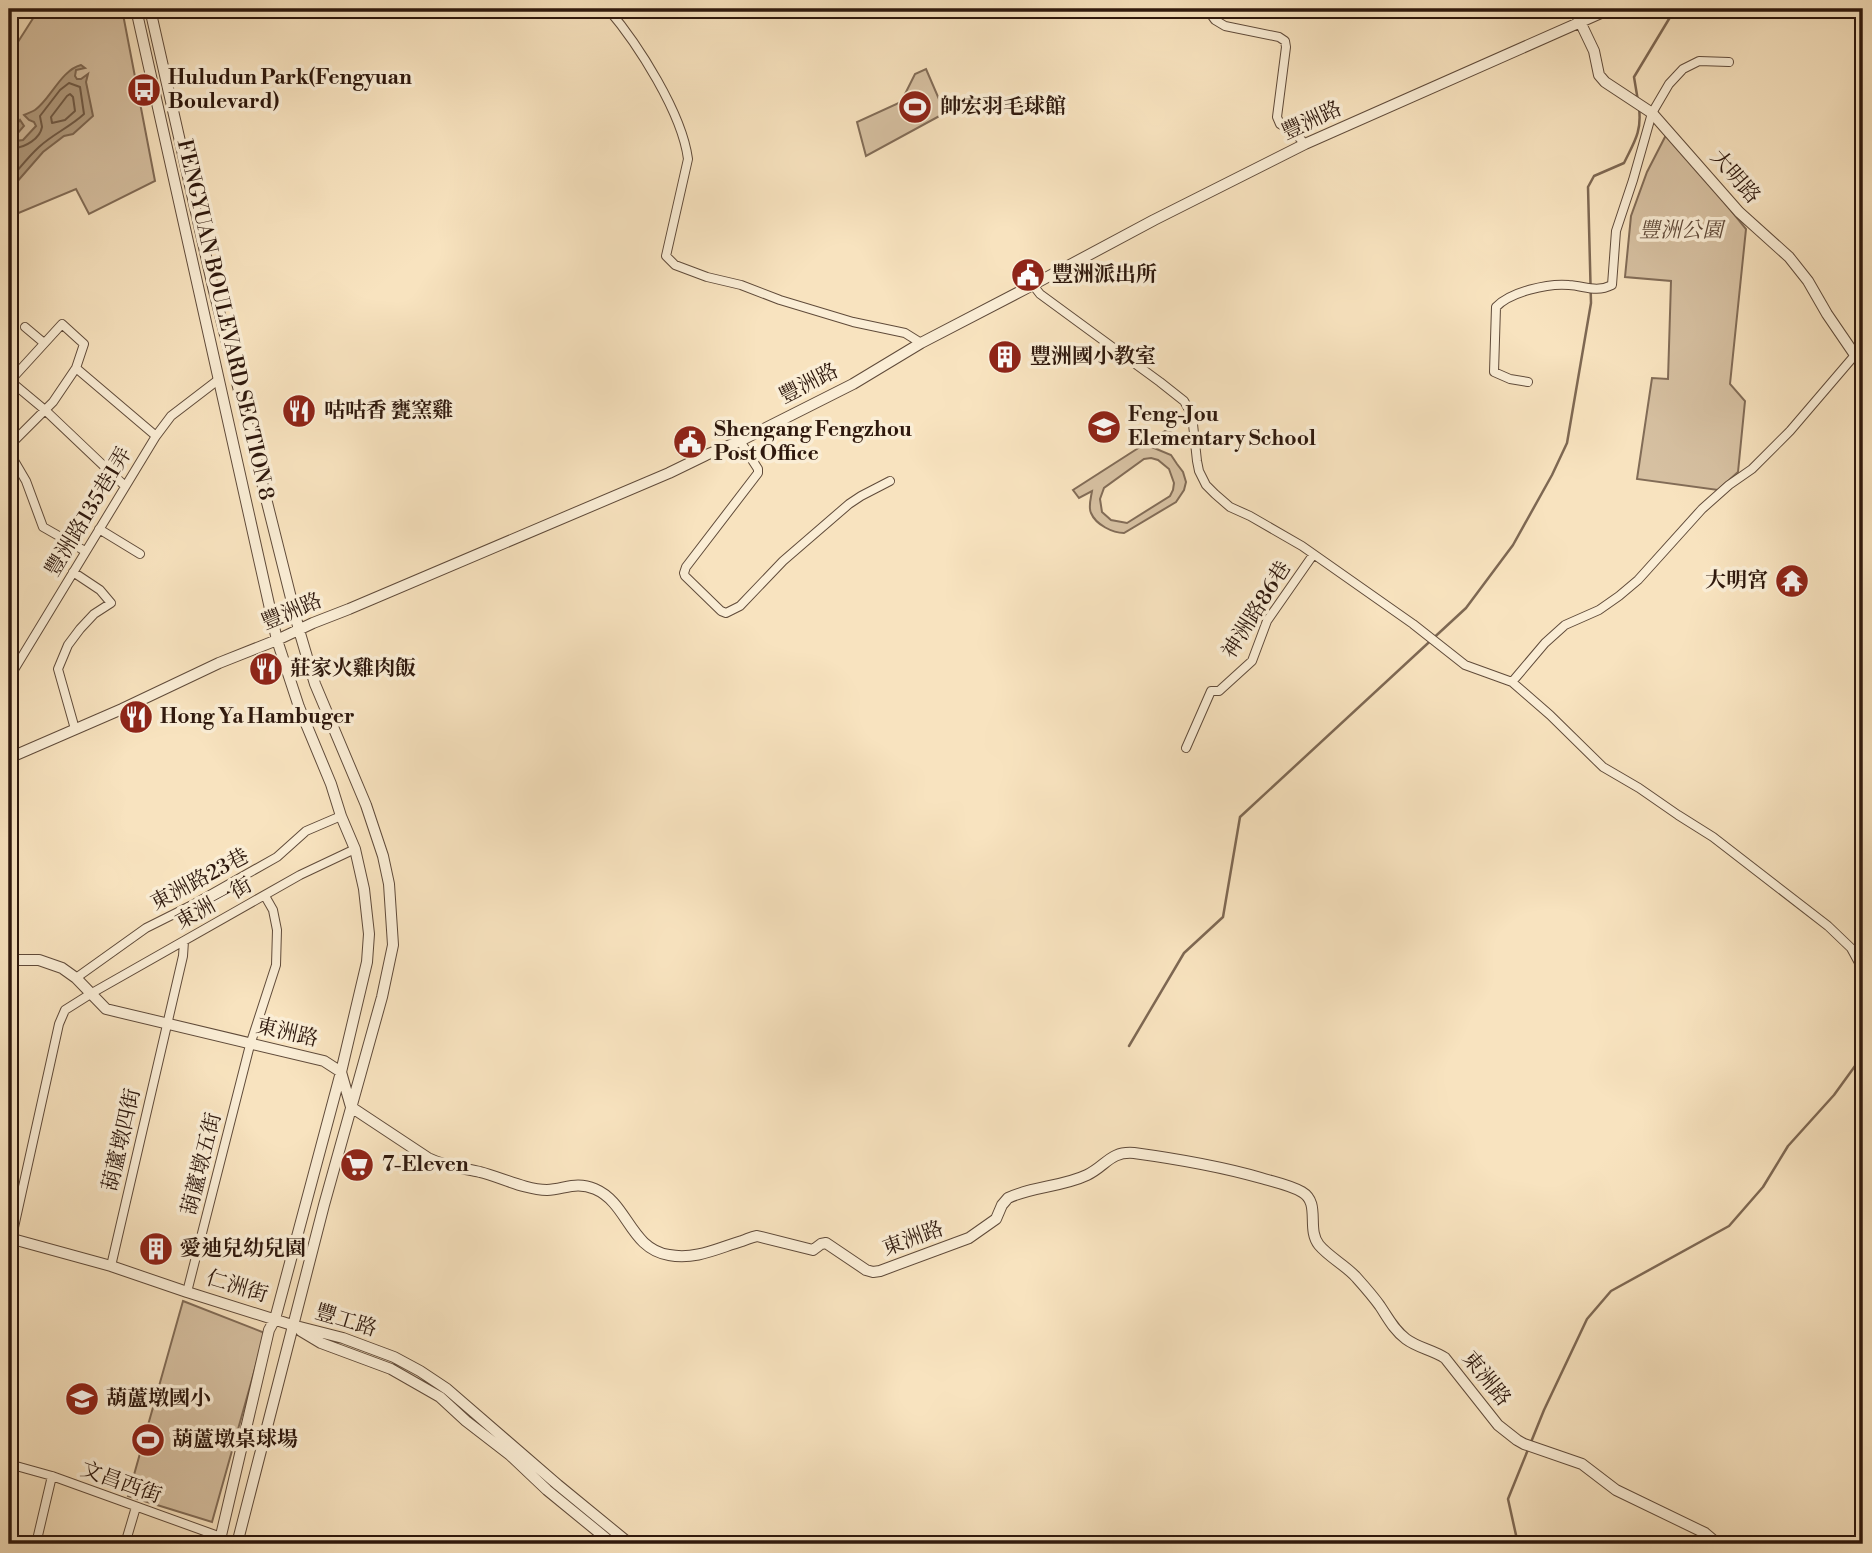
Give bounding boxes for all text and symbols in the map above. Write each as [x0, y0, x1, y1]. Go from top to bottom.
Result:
place label: Huludun Park(Fengyuan Boulevard) [168, 65, 412, 115]
bus stop icon: Huludun Park(Fengyuan Boulevard) [125, 71, 163, 109]
sports icon: 帥宏羽毛球館 [896, 88, 934, 126]
place label: 帥宏羽毛球館 [940, 94, 1066, 120]
street label: 豐洲路 [1278, 96, 1346, 146]
street label: FENGYUAN BOULEVARD SECTION 8 [171, 137, 279, 503]
street label: 大明路 [1705, 145, 1765, 209]
park label: 豐洲公園 [1639, 218, 1726, 244]
public building icon: 豐洲派出所 [1009, 256, 1047, 294]
place label: 豐洲派出所 [1052, 262, 1157, 288]
building icon: 豐洲國小教室 [986, 338, 1024, 376]
place label: 豐洲國小教室 [1030, 344, 1156, 370]
street label: 豐洲路 [775, 358, 843, 410]
restaurant icon: 咕咕香 甕窯雞 [280, 392, 318, 430]
place label: 咕咕香 甕窯雞 [324, 398, 453, 424]
place label: Feng-Jou Elementary School [1128, 402, 1316, 452]
school or university icon: Feng-Jou Elementary School [1085, 408, 1123, 446]
place label: Shengang Fengzhou Post Office [714, 417, 912, 467]
public building icon: Shengang Fengzhou Post Office [671, 423, 709, 461]
street label: 豐洲路135巷1弄 [40, 443, 138, 581]
street label: 神洲路86巷 [1217, 557, 1297, 663]
temple icon: 大明宮 [1773, 562, 1811, 600]
place label: 大明宮 [1705, 568, 1768, 594]
street label: 豐洲路 [258, 588, 326, 636]
restaurant icon: 莊家火雞肉飯 [247, 650, 285, 688]
place label: 莊家火雞肉飯 [290, 656, 416, 682]
restaurant icon: Hong Ya Hambuger [117, 698, 155, 736]
place label: Hong Ya Hambuger [160, 704, 355, 730]
street label: 東洲路23巷 [146, 843, 254, 917]
street label: 東洲一街 [171, 872, 257, 936]
street label: 東洲路 [253, 1013, 321, 1053]
street label: 葫蘆墩四街 [98, 1086, 146, 1194]
street label: 葫蘆墩五街 [177, 1110, 227, 1218]
supermarket icon: 7-Eleven [338, 1146, 376, 1184]
place label: 7-Eleven [382, 1152, 469, 1178]
street label: 東洲路 [879, 1216, 947, 1262]
building icon: 愛迪兒幼兒園 [137, 1230, 175, 1268]
place label: 愛迪兒幼兒園 [180, 1236, 306, 1262]
street label: 仁洲街 [203, 1265, 271, 1309]
street label: 豐工路 [312, 1299, 380, 1343]
street label: 東洲路 [1456, 1346, 1516, 1412]
school or university icon: 葫蘆墩國小 [63, 1380, 101, 1418]
place label: 葫蘆墩國小 [106, 1386, 211, 1412]
sports icon: 葫蘆墩桌球場 [129, 1421, 167, 1459]
place label: 葫蘆墩桌球場 [172, 1427, 298, 1453]
street label: 文昌西街 [77, 1456, 165, 1510]

